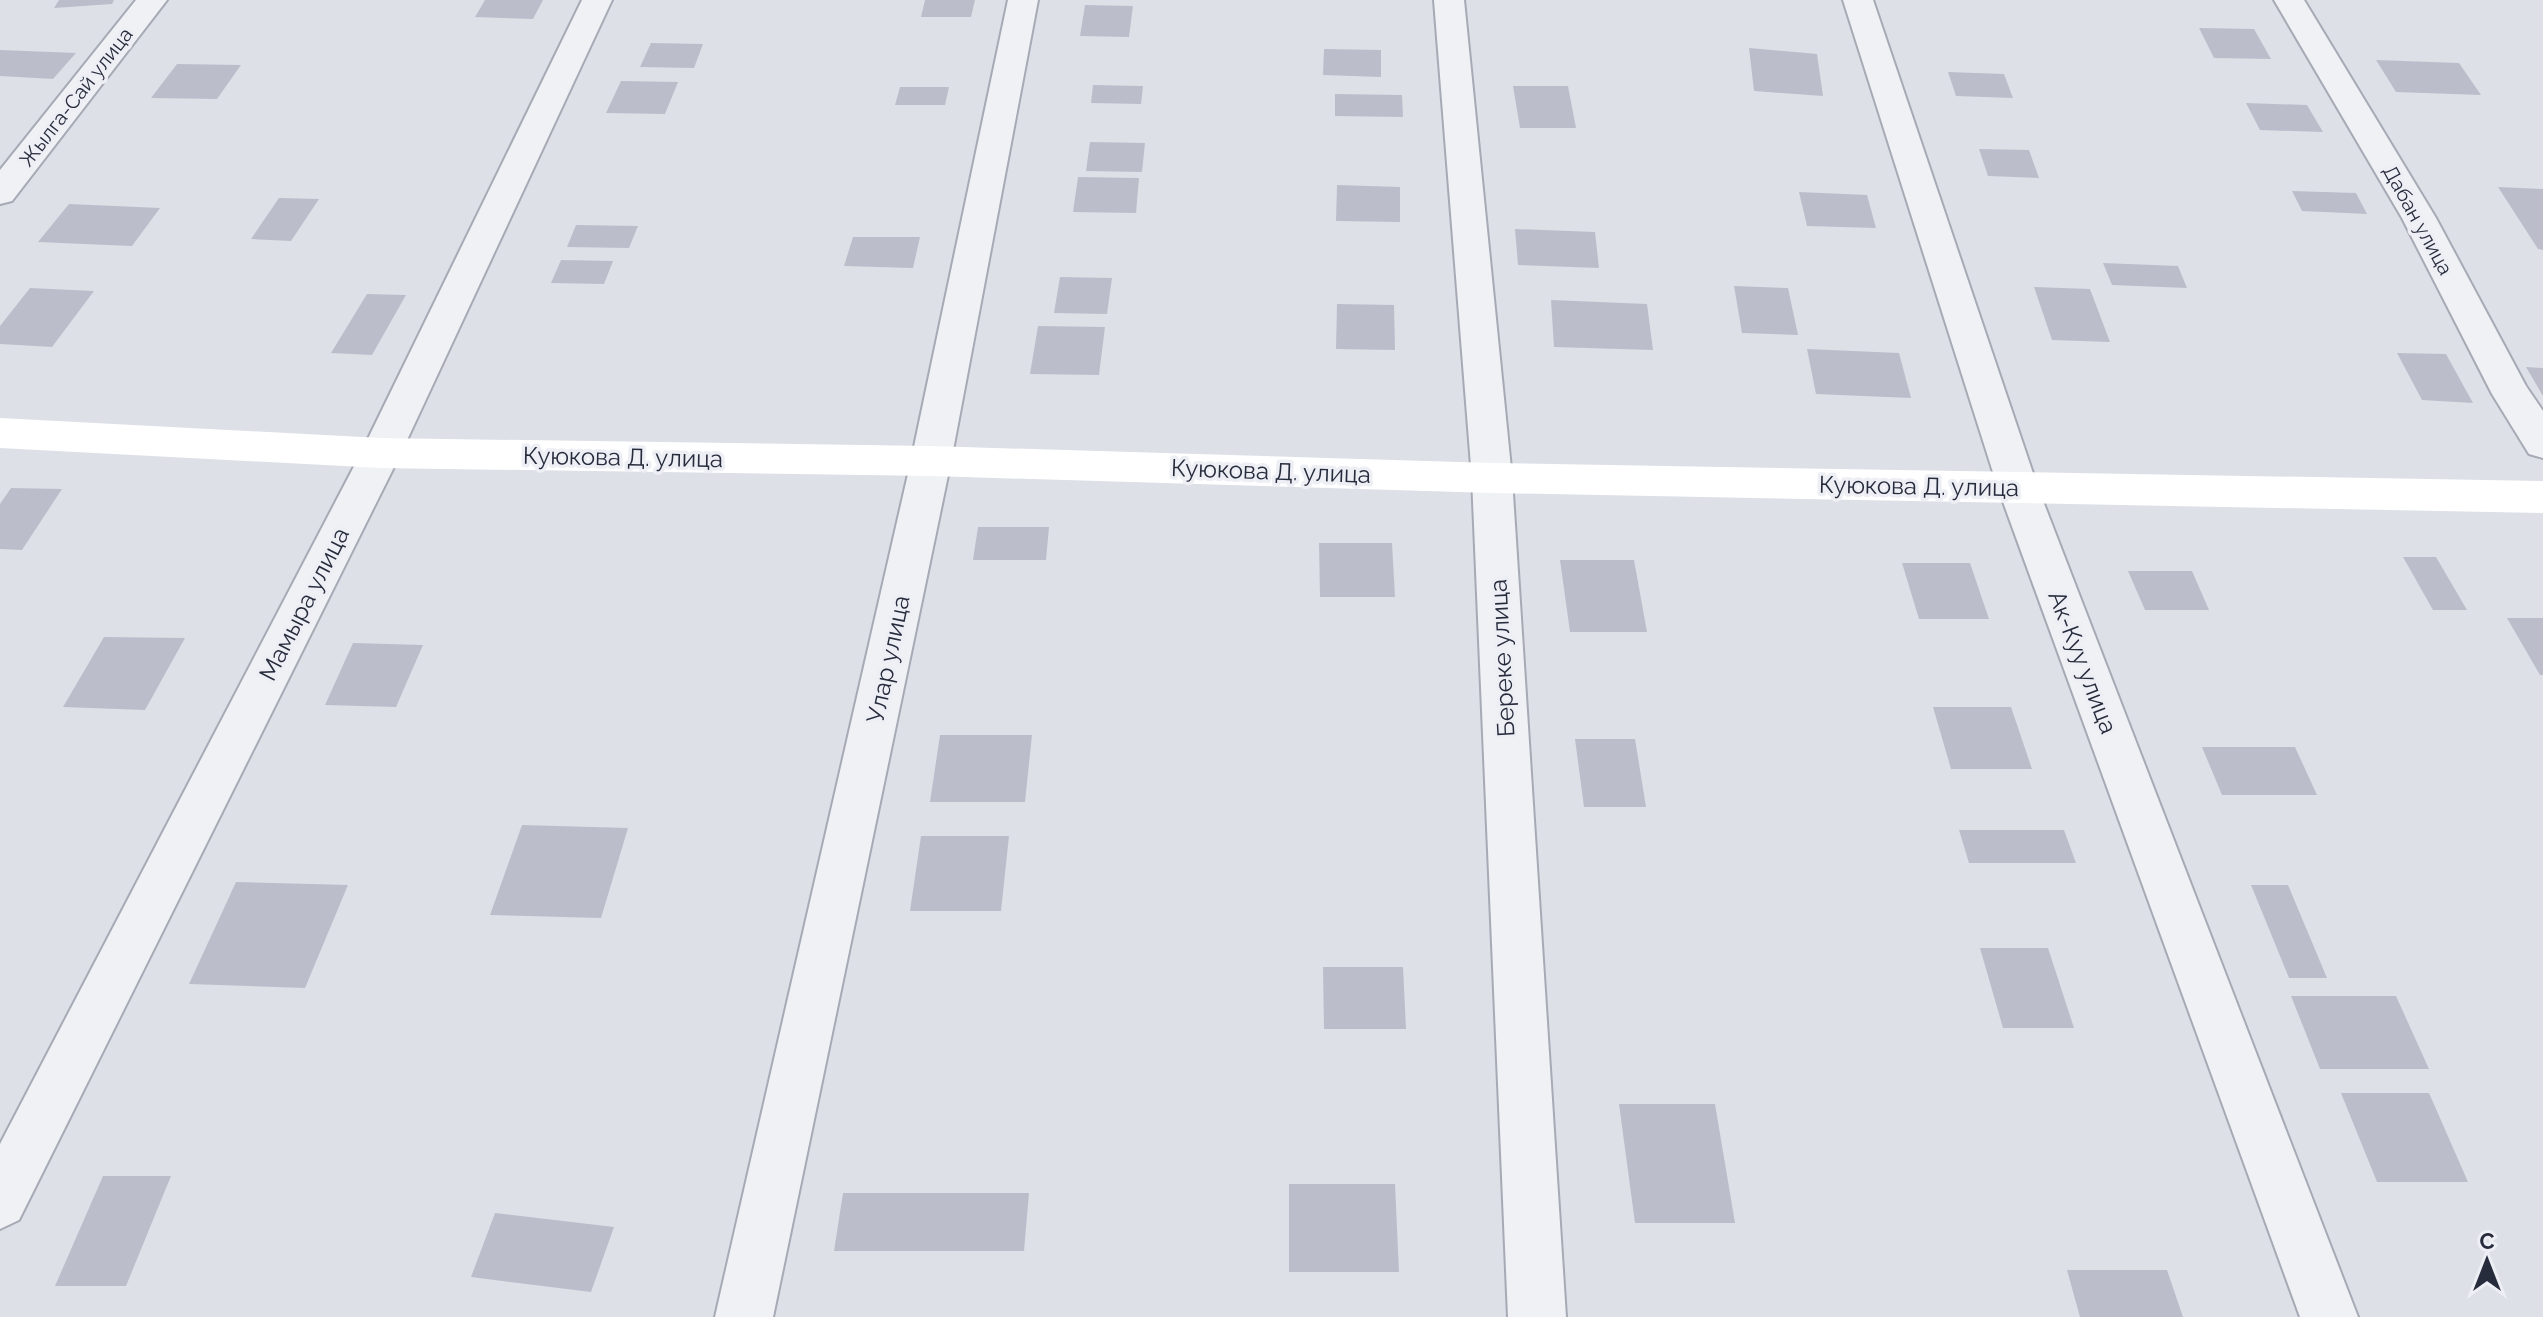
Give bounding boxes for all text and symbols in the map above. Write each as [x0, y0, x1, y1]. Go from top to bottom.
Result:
street label: Жылга-Сай улица [14, 23, 138, 171]
street label: Дабан улица [2378, 161, 2458, 279]
street label: Куюкова Д. улица [523, 441, 723, 473]
street label: Куюкова Д. улица [1171, 453, 1371, 489]
street label: Куюкова Д. улица [1819, 470, 2019, 502]
street label: Мамыра улица [253, 522, 355, 686]
street label: Береке улица [1483, 578, 1521, 738]
street label: Ак-Куу улица [2042, 586, 2124, 738]
street label: Улар улица [860, 593, 916, 725]
north arrow [2447, 1221, 2527, 1301]
text: С [2479, 1228, 2495, 1254]

